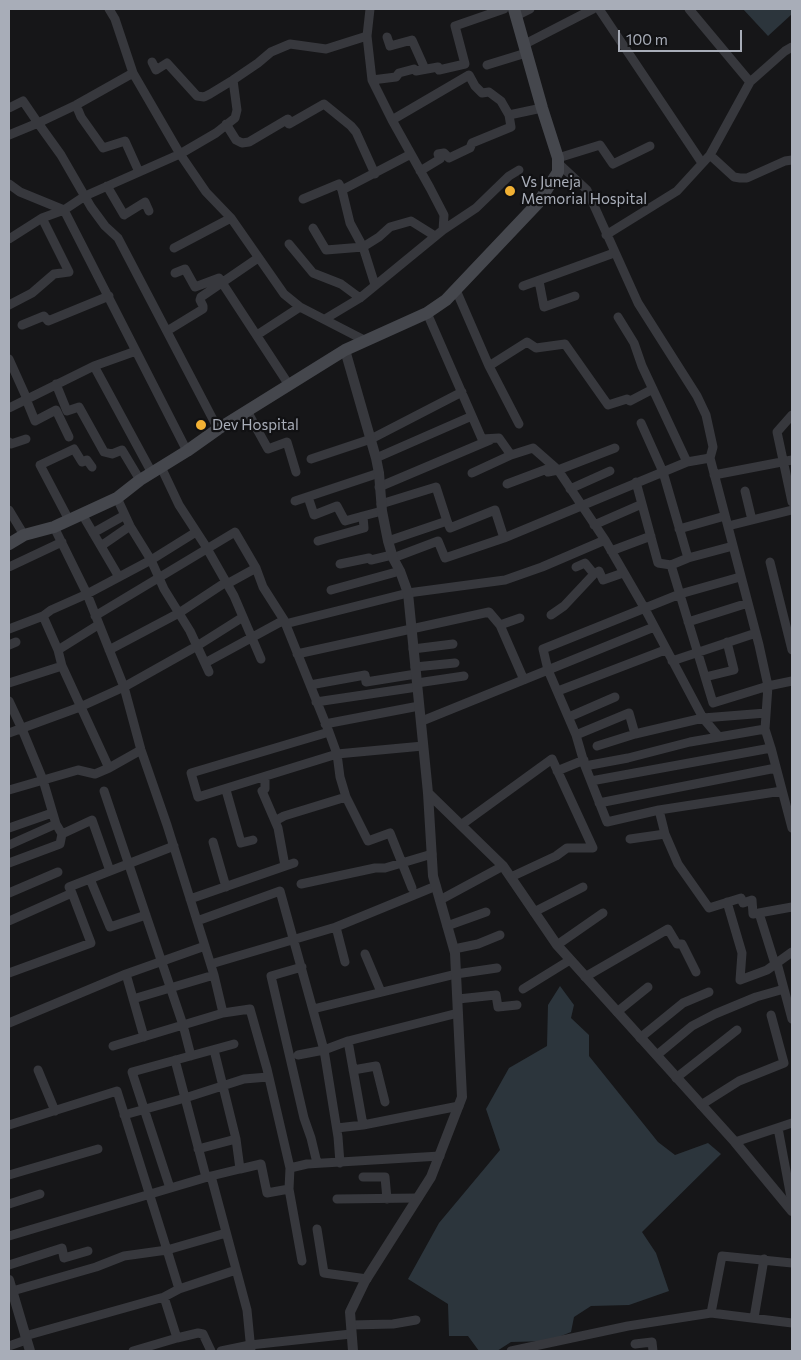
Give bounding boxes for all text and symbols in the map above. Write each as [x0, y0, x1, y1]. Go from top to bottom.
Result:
scale bar [621, 20, 745, 52]
text: 100 m [626, 30, 668, 48]
place label: Vs Juneja Memorial Hospital [521, 173, 647, 208]
marker: Vs Juneja Memorial Hospital [503, 184, 517, 198]
place label: Dev Hospital [212, 416, 299, 434]
marker: Dev Hospital [194, 418, 208, 432]

